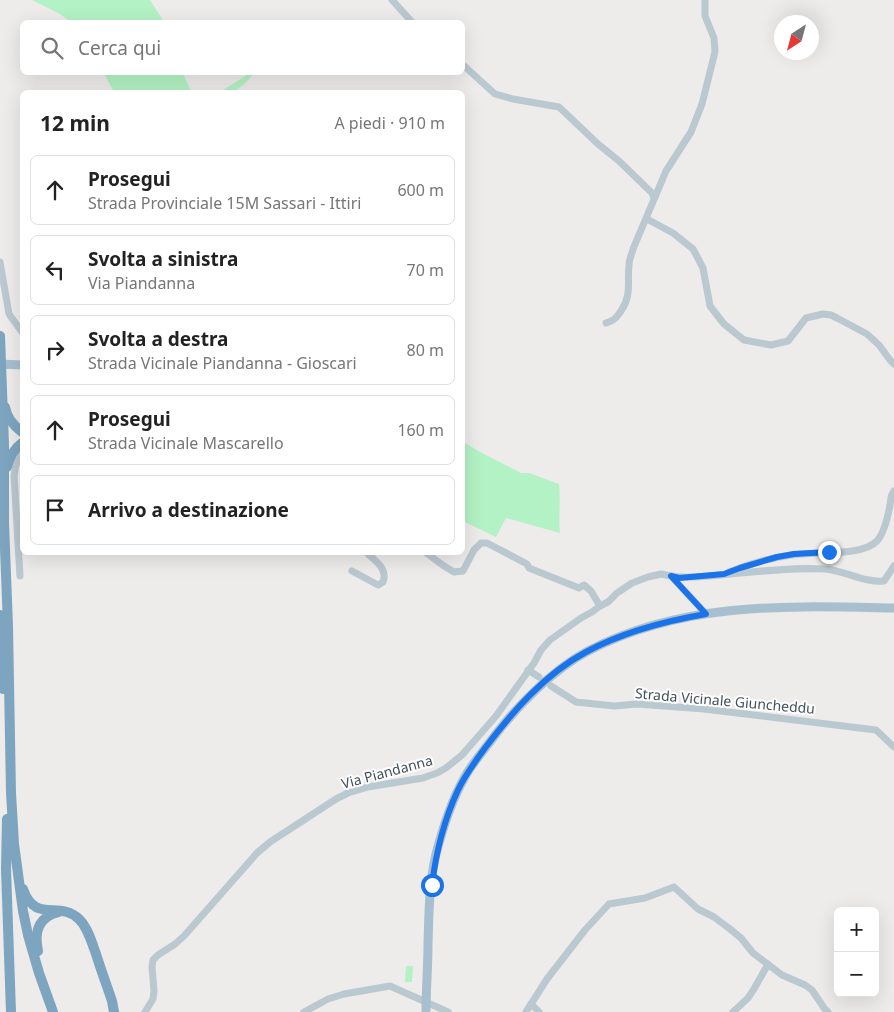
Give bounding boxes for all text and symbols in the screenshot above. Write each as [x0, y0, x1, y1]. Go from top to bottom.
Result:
north arrow [774, 15, 819, 60]
search box [20, 20, 465, 75]
icon: search [38, 34, 66, 62]
text: Cerca qui [78, 35, 161, 61]
text: 12 min [40, 109, 110, 137]
text: A piedi · 910 m [334, 112, 445, 134]
text: Prosegui [88, 166, 171, 192]
icon: ahead [41, 176, 69, 204]
text: 600 m [397, 179, 444, 201]
text: Strada Provinciale 15M Sassari - Ittiri [88, 192, 361, 214]
text: Svolta a sinistra [88, 246, 238, 272]
icon: left [41, 256, 69, 284]
text: 70 m [407, 259, 444, 281]
text: Via Piandanna [88, 272, 195, 294]
text: Svolta a destra [88, 326, 228, 352]
icon: right [41, 336, 69, 364]
text: 80 m [407, 339, 444, 361]
text: Strada Vicinale Piandanna - Gioscari [88, 352, 357, 374]
text: Prosegui [88, 406, 171, 432]
icon: ahead [41, 416, 69, 444]
text: 160 m [397, 419, 444, 441]
text: Strada Vicinale Mascarello [88, 432, 284, 454]
icon: arrive [41, 496, 69, 524]
text: Arrivo a destinazione [88, 497, 289, 523]
route end [818, 541, 841, 564]
street label: Strada Vicinale Giuncheddu [634, 683, 816, 718]
street label: Via Piandanna [339, 750, 435, 793]
route start [421, 874, 444, 897]
map controls [834, 907, 879, 997]
button: + [834, 907, 879, 952]
button: − [834, 952, 879, 997]

